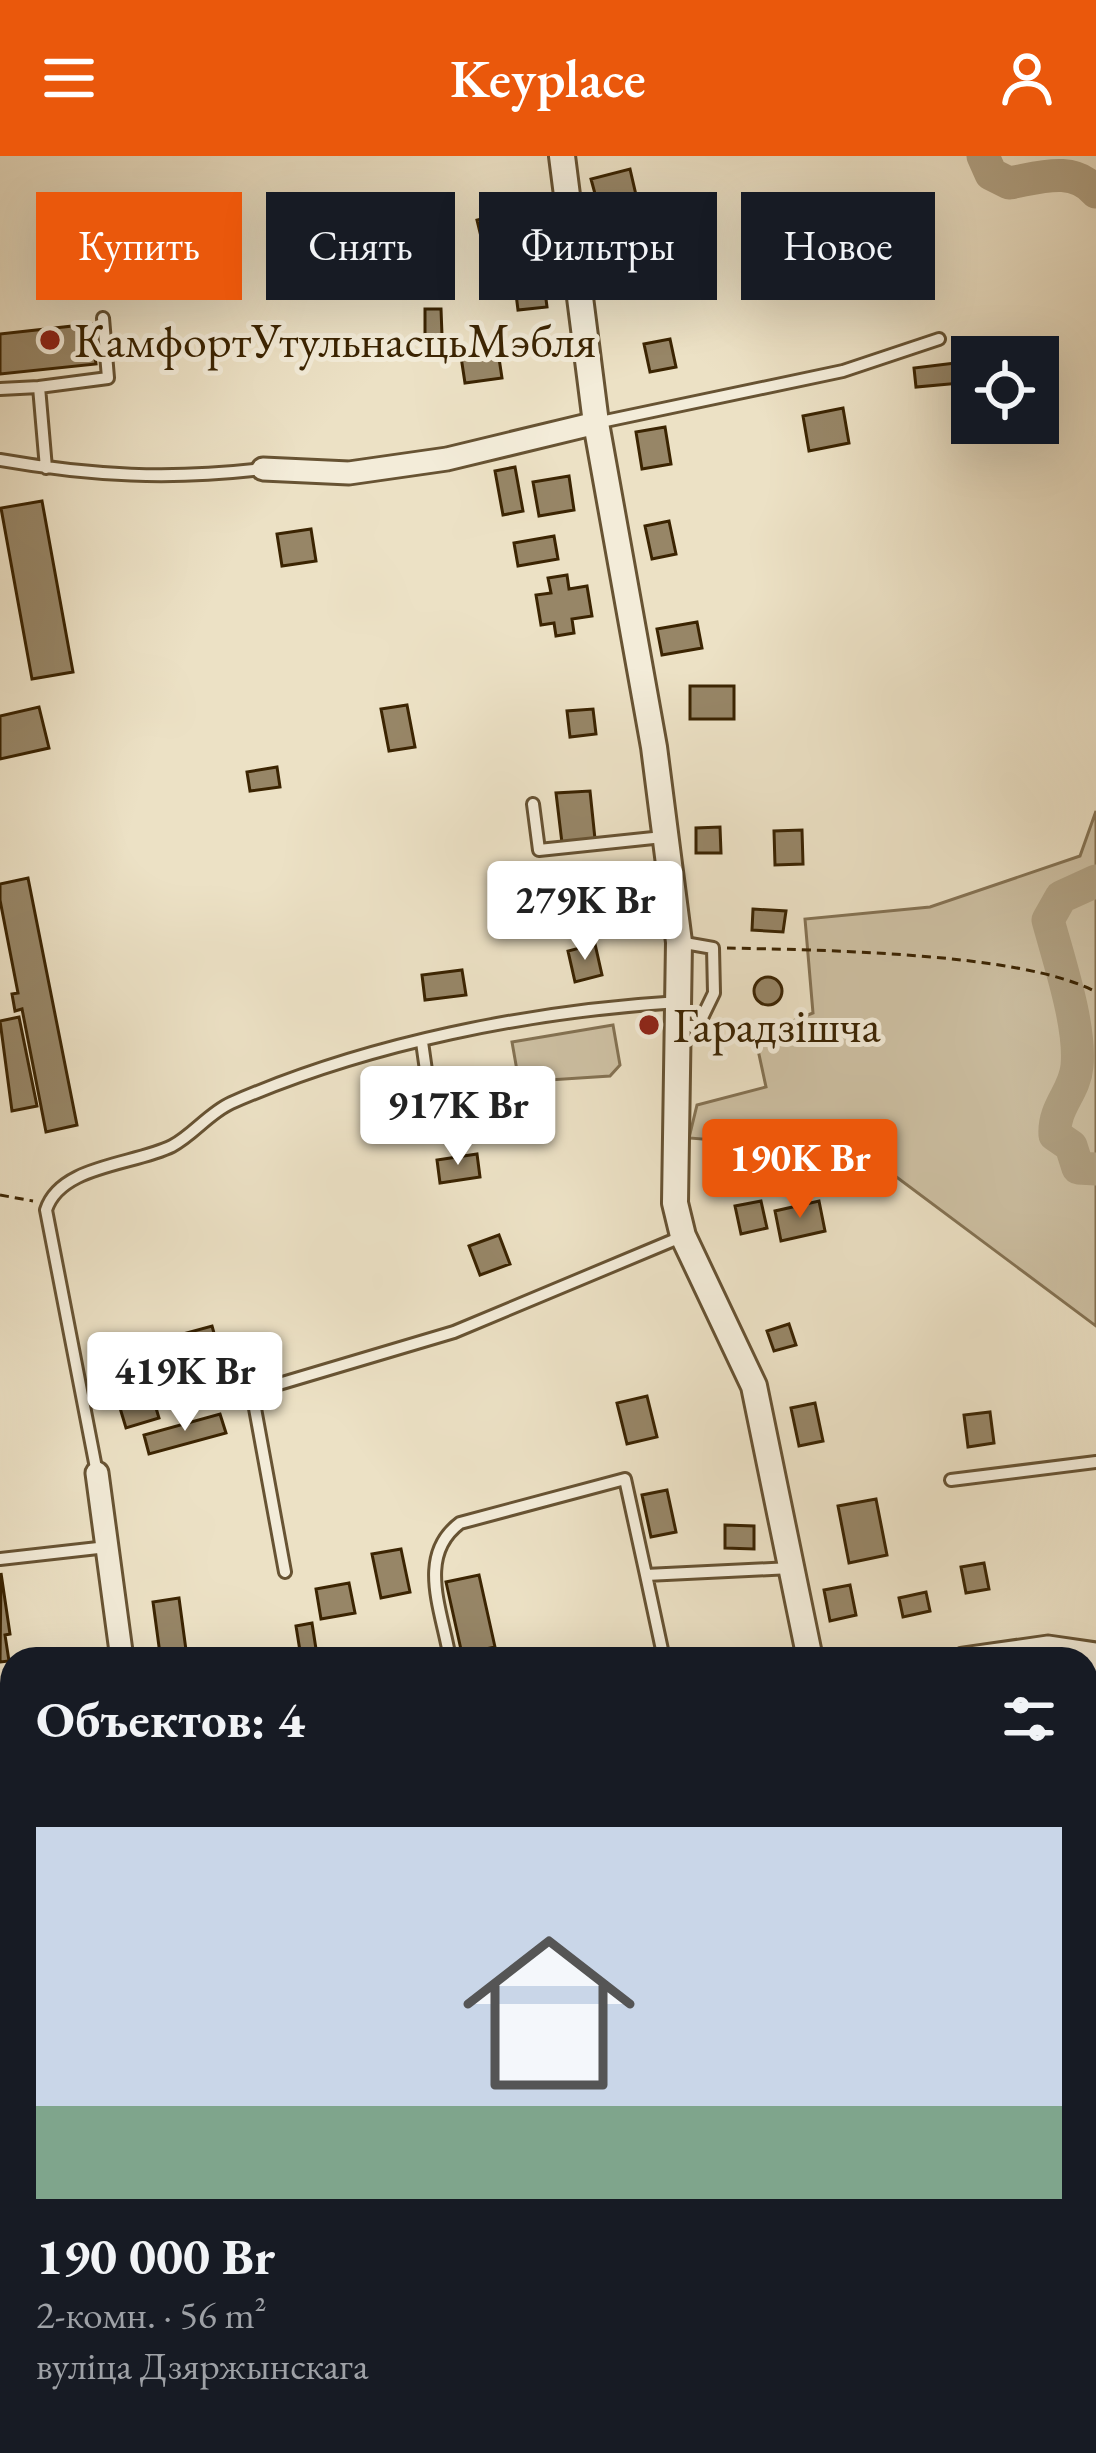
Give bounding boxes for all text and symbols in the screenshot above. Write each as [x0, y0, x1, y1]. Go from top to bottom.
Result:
text: Keyplace [450, 43, 646, 113]
icon: menu [36, 45, 102, 111]
icon: person [994, 45, 1060, 111]
chip: Купить [36, 192, 242, 300]
chip: Снять [266, 192, 455, 300]
chip: Фильтры [479, 192, 717, 300]
chip: Новое [741, 192, 935, 300]
place label: КамфортУтульнасцьМэбля [74, 309, 596, 371]
marker: КамфортУтульнасцьМэбля [37, 327, 63, 353]
map controls [951, 336, 1059, 444]
button: locate [951, 336, 1059, 444]
pin: 279K Br [474, 861, 696, 963]
text: 279K Br [514, 874, 656, 925]
place label: Гарадзішча [673, 994, 881, 1056]
marker: Гарадзішча [636, 1012, 662, 1038]
pin: 917K Br [347, 1066, 569, 1168]
text: 917K Br [387, 1079, 529, 1130]
pin: 190K Br [689, 1119, 911, 1221]
text: 190K Br [729, 1132, 871, 1183]
pin: 419K Br [74, 1332, 296, 1434]
text: 419K Br [114, 1345, 256, 1396]
text: Объектов: 4 [36, 1686, 305, 1752]
icon: filters [996, 1686, 1062, 1752]
icon: home [441, 1905, 657, 2121]
text: 190 000 Br [36, 2223, 275, 2289]
text: 2-комн. · 56 m² [36, 2289, 267, 2340]
text: вуліца Дзяржынскага [36, 2340, 368, 2391]

